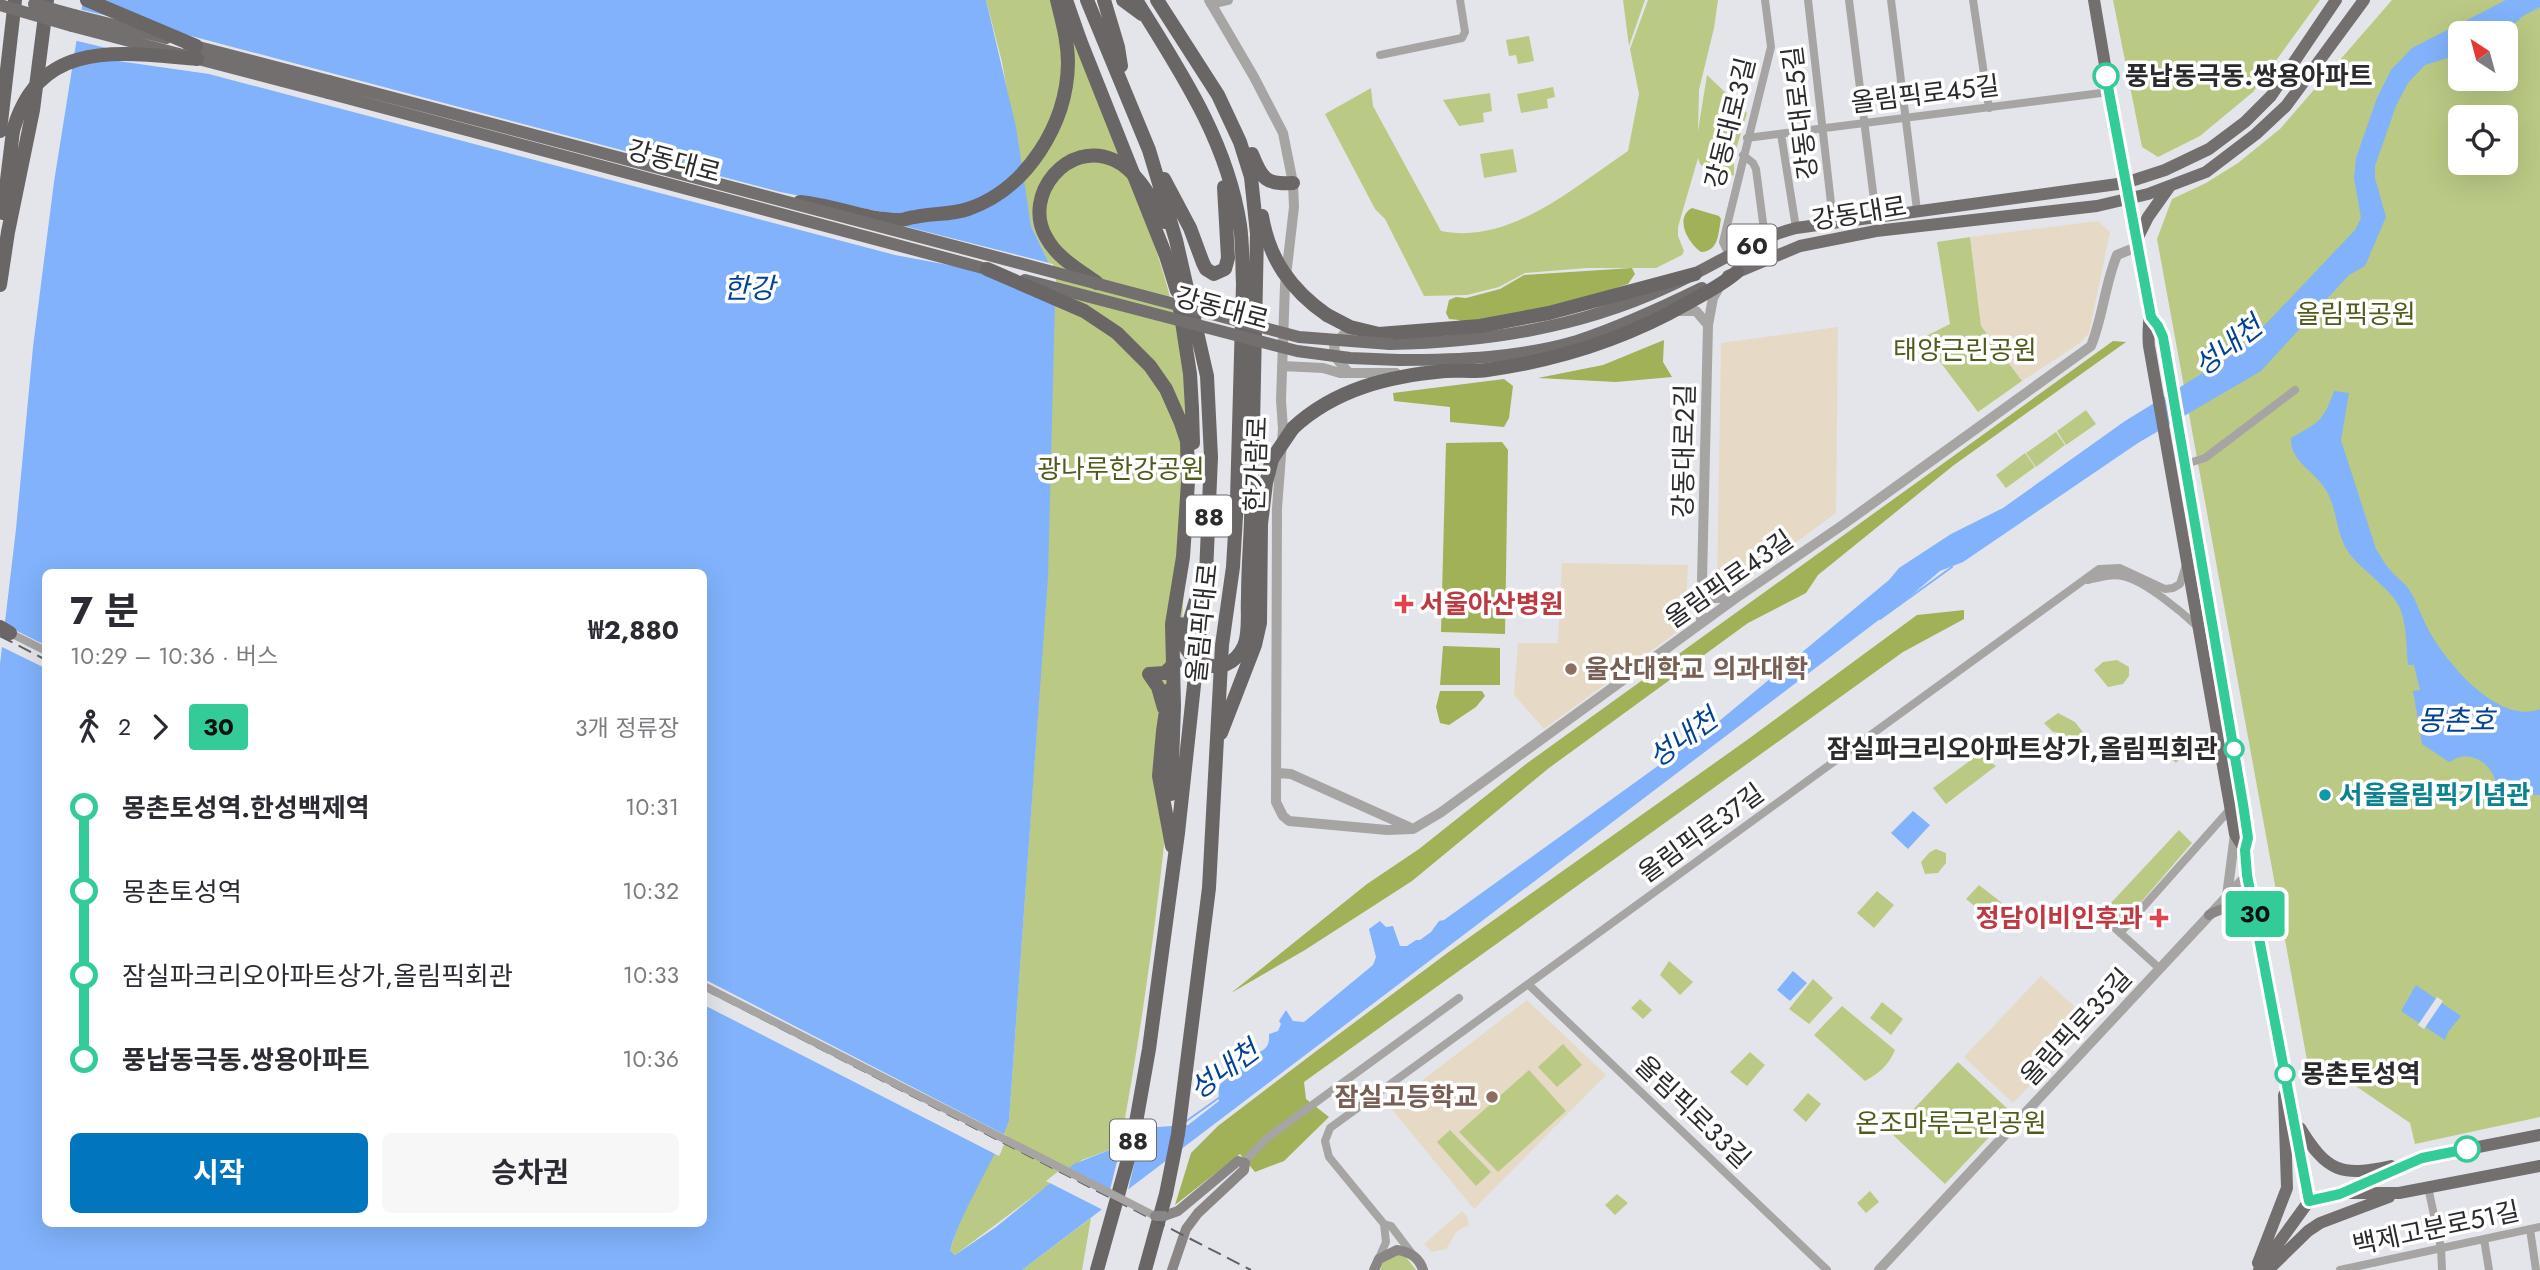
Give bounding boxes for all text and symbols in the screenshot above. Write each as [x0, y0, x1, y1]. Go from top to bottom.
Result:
north arrow [2448, 21, 2518, 91]
map controls [2448, 21, 2518, 175]
street label: 강동대로5길 [1773, 44, 1827, 182]
street label: 강동대로3길 [1695, 53, 1765, 193]
place label: 풍납동극동.쌍용아파트 [2125, 57, 2373, 95]
marker: 풍납동극동.쌍용아파트 [2093, 63, 2119, 89]
street label: 올림픽로45길 [1849, 66, 2001, 122]
button: locate [2448, 105, 2518, 175]
street label: 강동대로 [623, 130, 725, 192]
street label: 강동대로 [1809, 187, 1909, 239]
road number: 60 [1728, 224, 1776, 266]
water label: 한강 [723, 268, 778, 309]
street label: 강동대로 [1171, 277, 1273, 339]
park label: 올림픽공원 [2296, 295, 2416, 333]
water label: 성내천 [2185, 304, 2274, 386]
park label: 태양근린공원 [1893, 331, 2037, 369]
street label: 강동대로2길 [1664, 383, 1704, 519]
street label: 한가람로 [1235, 416, 1277, 512]
park label: 광나루한강공원 [1037, 450, 1205, 488]
road number: 88 [1186, 495, 1232, 536]
street label: 올림픽로43길 [1657, 521, 1801, 637]
street label: 올림픽대로 [1177, 562, 1227, 684]
text: 7 분 [70, 583, 139, 638]
place label: 서울아산병원 [1420, 585, 1564, 623]
marker: 서울아산병원 [1394, 594, 1414, 614]
text: ₩2,880 [588, 611, 679, 649]
text: 10:29 – 10:36 · 버스 [70, 639, 278, 673]
place label: 울산대학교 의과대학 [1585, 650, 1808, 688]
marker: 울산대학교 의과대학 [1563, 661, 1579, 677]
water label: 성내천 [1640, 697, 1729, 777]
water label: 몽촌호 [2417, 700, 2497, 741]
icon: walk [70, 708, 108, 746]
icon: forward [141, 708, 179, 746]
text: 30 [203, 709, 234, 744]
text: 2 [118, 710, 131, 744]
text: 3개 정류장 [575, 711, 679, 745]
place label: 잠실파크리오아파트상가,올림픽회관 [1827, 730, 2218, 768]
marker: 잠실파크리오아파트상가,올림픽회관 [2224, 739, 2244, 759]
street label: 올림픽로37길 [1630, 774, 1772, 892]
place label: 서울올림픽기념관 [2339, 776, 2530, 814]
marker: 서울올림픽기념관 [2317, 787, 2333, 803]
text: 몽촌토성역.한성백제역 [122, 789, 370, 827]
text: 10:31 [625, 790, 679, 824]
text: 몽촌토성역 [122, 873, 242, 911]
text: 10:32 [622, 874, 679, 908]
line badge: 30 [2224, 891, 2286, 937]
text: 30 [2240, 896, 2270, 931]
place label: 정담이비인후과 [1976, 899, 2143, 937]
marker: 정담이비인후과 [2149, 908, 2169, 928]
text: 잠실파크리오아파트상가,올림픽회관 [122, 957, 513, 995]
text: 10:33 [623, 958, 679, 992]
street label: 올림픽로35길 [2011, 960, 2141, 1094]
water label: 성내천 [1181, 1029, 1270, 1109]
text: 풍납동극동.쌍용아파트 [122, 1041, 370, 1079]
text: 10:36 [622, 1042, 679, 1076]
street label: 올림픽로33길 [1627, 1047, 1759, 1177]
place label: 몽촌토성역 [2301, 1055, 2421, 1093]
marker: 몽촌토성역 [2275, 1064, 2295, 1084]
place label: 잠실고등학교 [1334, 1078, 1478, 1116]
marker: 잠실고등학교 [1484, 1089, 1500, 1105]
park label: 온조마루근린공원 [1855, 1104, 2047, 1142]
road number: 88 [1110, 1120, 1156, 1160]
button: 시작 [70, 1133, 368, 1213]
button: 승차권 [382, 1133, 679, 1213]
unlabelled marker [2454, 1136, 2480, 1162]
street label: 백제고분로51길 [2349, 1192, 2523, 1264]

